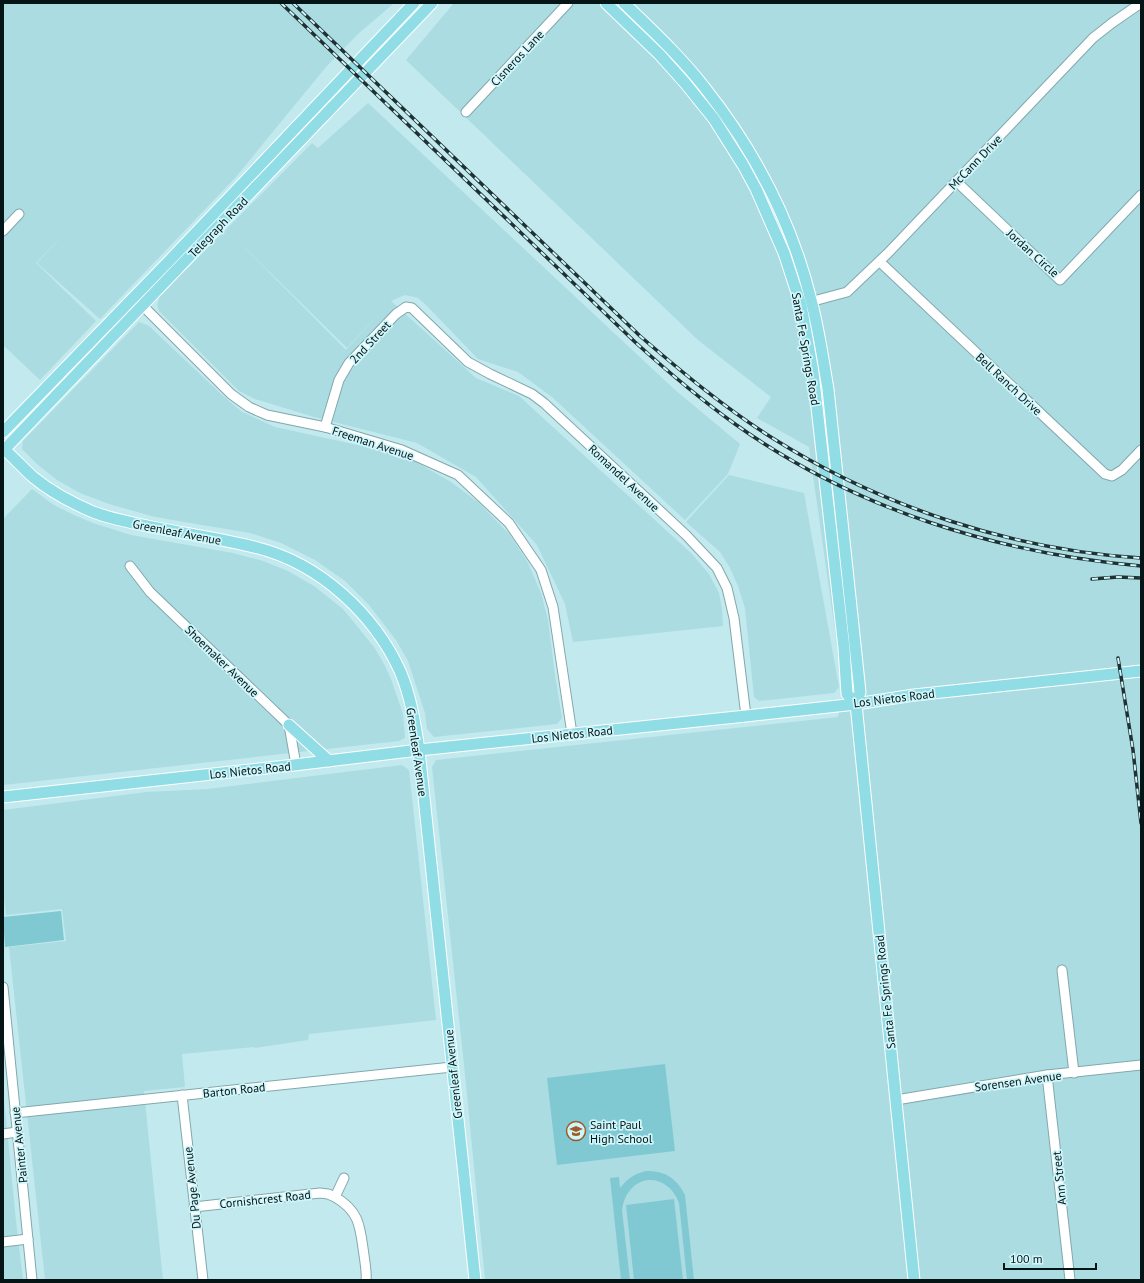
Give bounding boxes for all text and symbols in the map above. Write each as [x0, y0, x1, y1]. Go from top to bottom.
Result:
street label: Cisneros Lane [487, 27, 547, 89]
street label: McCann Drive [945, 131, 1005, 193]
street label: Telegraph Road [185, 193, 251, 261]
street label: Jordan Circle [1003, 225, 1062, 280]
street label: Santa Fe Springs Road [789, 291, 823, 407]
street label: 2nd Street [346, 317, 394, 367]
street label: Bell Ranch Drive [973, 350, 1045, 418]
street label: Freeman Avenue [330, 423, 416, 463]
street label: Romandel Avenue [585, 441, 663, 515]
street label: Greenleaf Avenue [132, 516, 222, 548]
street label: Shoemaker Avenue [182, 622, 262, 700]
street label: Los Nietos Road [853, 686, 935, 710]
street label: Greenleaf Avenue [403, 707, 431, 797]
street label: Los Nietos Road [531, 722, 613, 746]
street label: Los Nietos Road [209, 758, 291, 782]
street label: Santa Fe Springs Road [872, 934, 898, 1050]
street label: Greenleaf Avenue [441, 1029, 465, 1119]
street label: Sorensen Avenue [974, 1067, 1062, 1095]
street label: Barton Road [202, 1079, 266, 1101]
street label: Painter Avenue [8, 1106, 30, 1184]
place label: Saint Paul High School [590, 1117, 653, 1146]
school or university icon: Saint Paul High School [565, 1120, 587, 1142]
street label: Du Page Avenue [180, 1146, 204, 1230]
street label: Ann Street [1049, 1150, 1069, 1206]
street label: Cornishcrest Road [219, 1187, 311, 1211]
scale bar [1004, 1245, 1096, 1271]
text: 100 m [1010, 1251, 1043, 1266]

